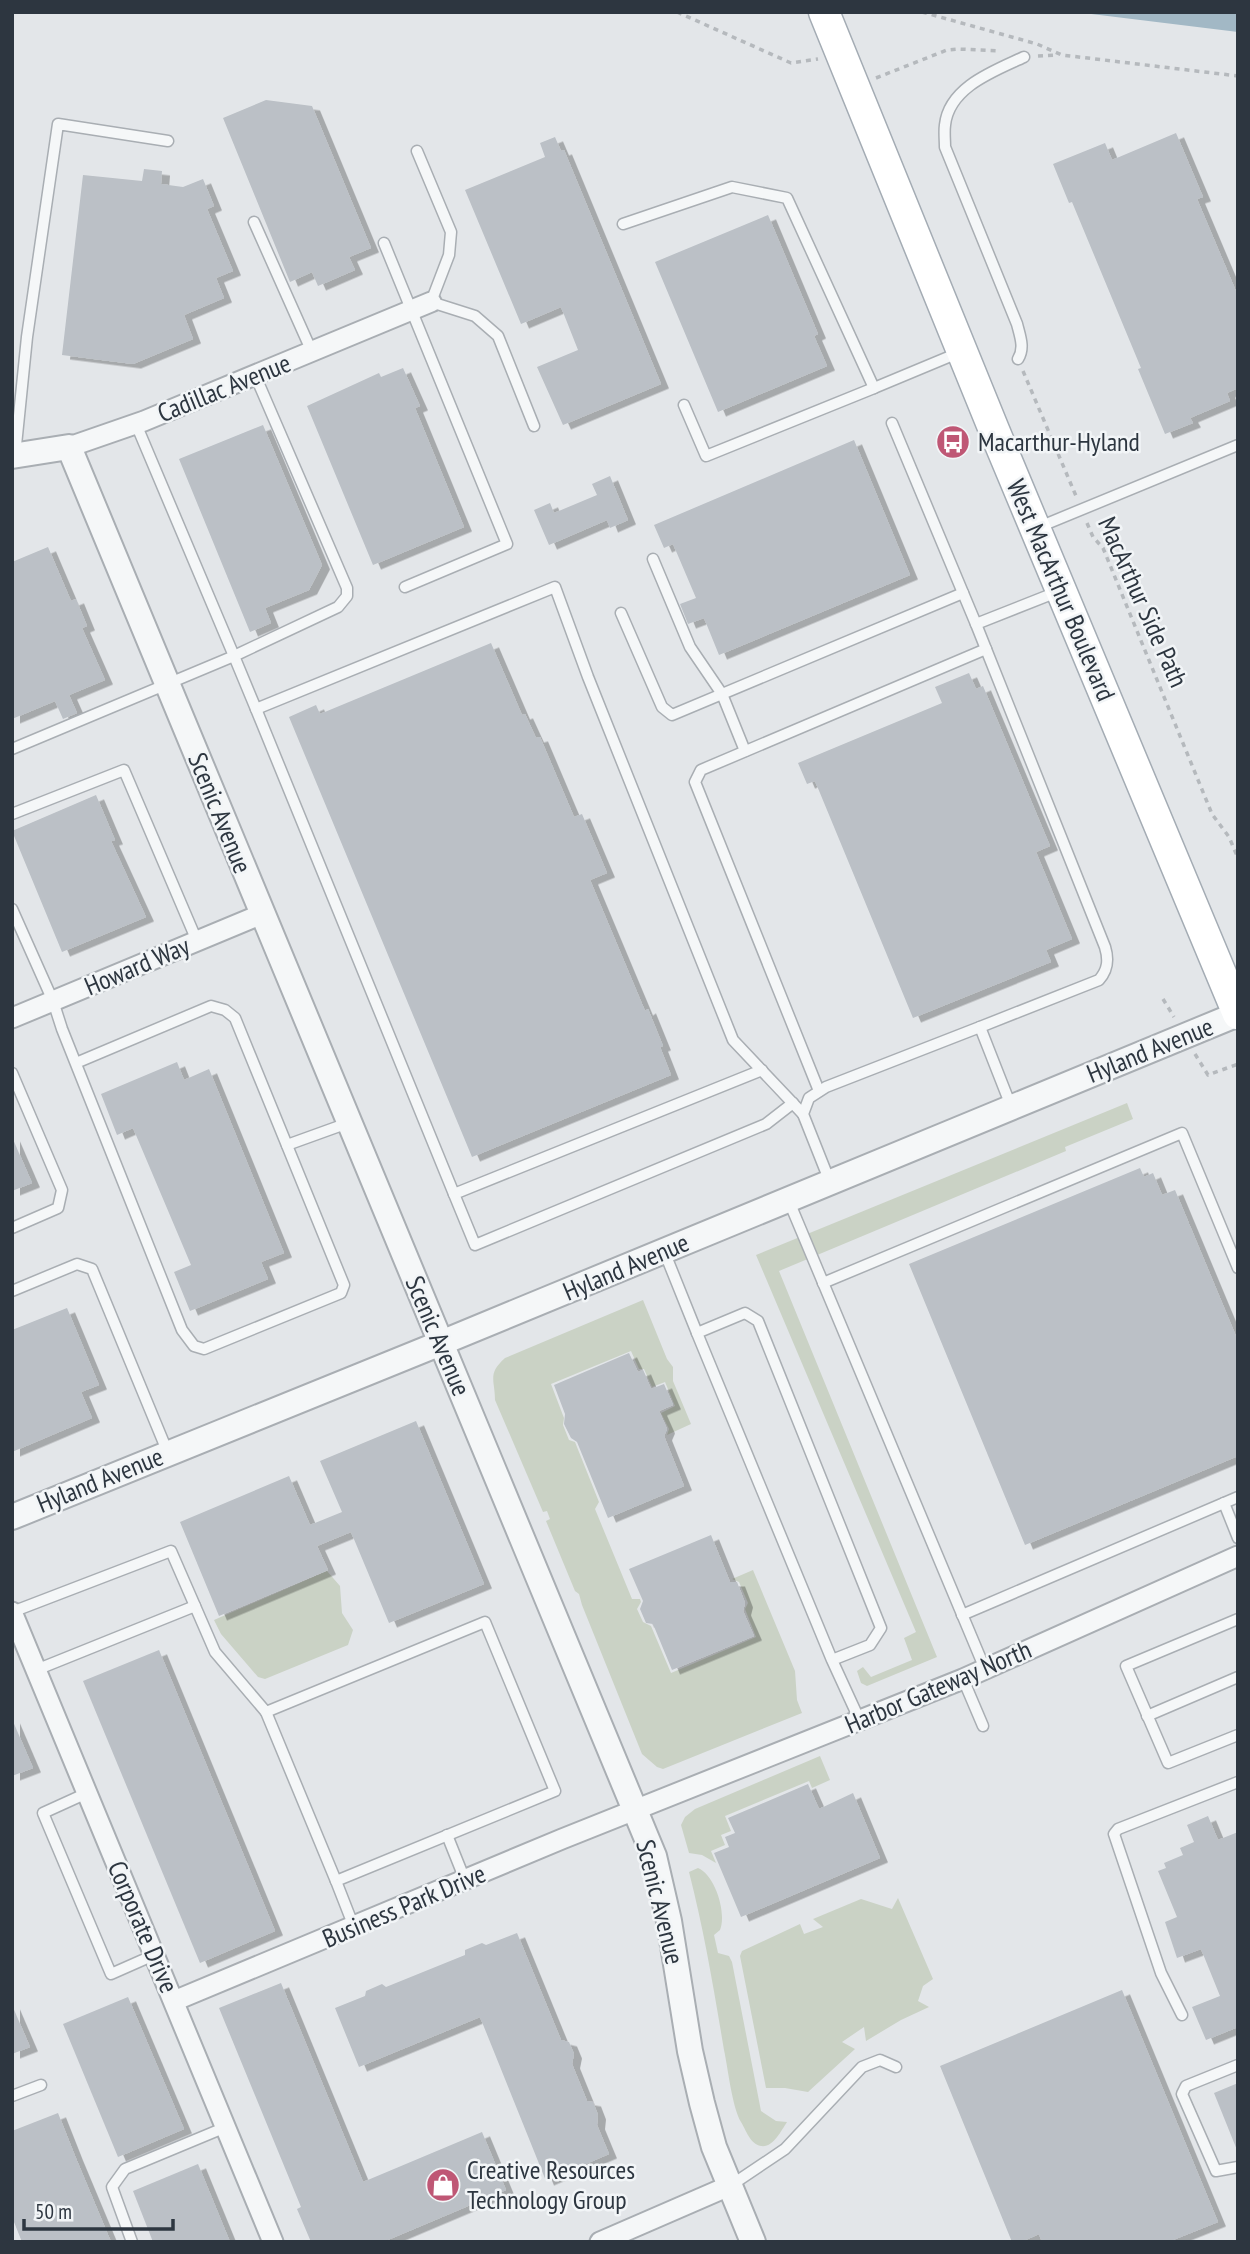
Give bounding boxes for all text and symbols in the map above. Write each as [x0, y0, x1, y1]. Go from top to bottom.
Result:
street label: Cadillac Avenue [152, 346, 295, 429]
bus stop icon: Macarthur-Hyland [934, 423, 972, 461]
place label: Macarthur-Hyland [978, 425, 1140, 458]
street label: West MacArthur Boulevard [1000, 474, 1123, 706]
street label: MacArthur Side Path [1091, 511, 1196, 692]
street label: Scenic Avenue [181, 748, 260, 878]
street label: Howard Way [79, 929, 195, 1002]
street label: Hyland Avenue [1082, 1009, 1218, 1090]
street label: Hyland Avenue [558, 1225, 694, 1308]
street label: Scenic Avenue [398, 1271, 478, 1401]
street label: Hyland Avenue [32, 1439, 168, 1520]
street label: Harbor Gateway North [840, 1632, 1036, 1741]
street label: Scenic Avenue [629, 1836, 692, 1968]
street label: Corporate Drive [101, 1856, 186, 1998]
street label: Business Park Drive [317, 1856, 490, 1955]
place label: Creative Resources Technology Group [467, 2153, 635, 2216]
shop icon: Creative Resources Technology Group [424, 2166, 462, 2204]
scale bar [24, 2188, 173, 2232]
text: 50 m [35, 2198, 72, 2225]

